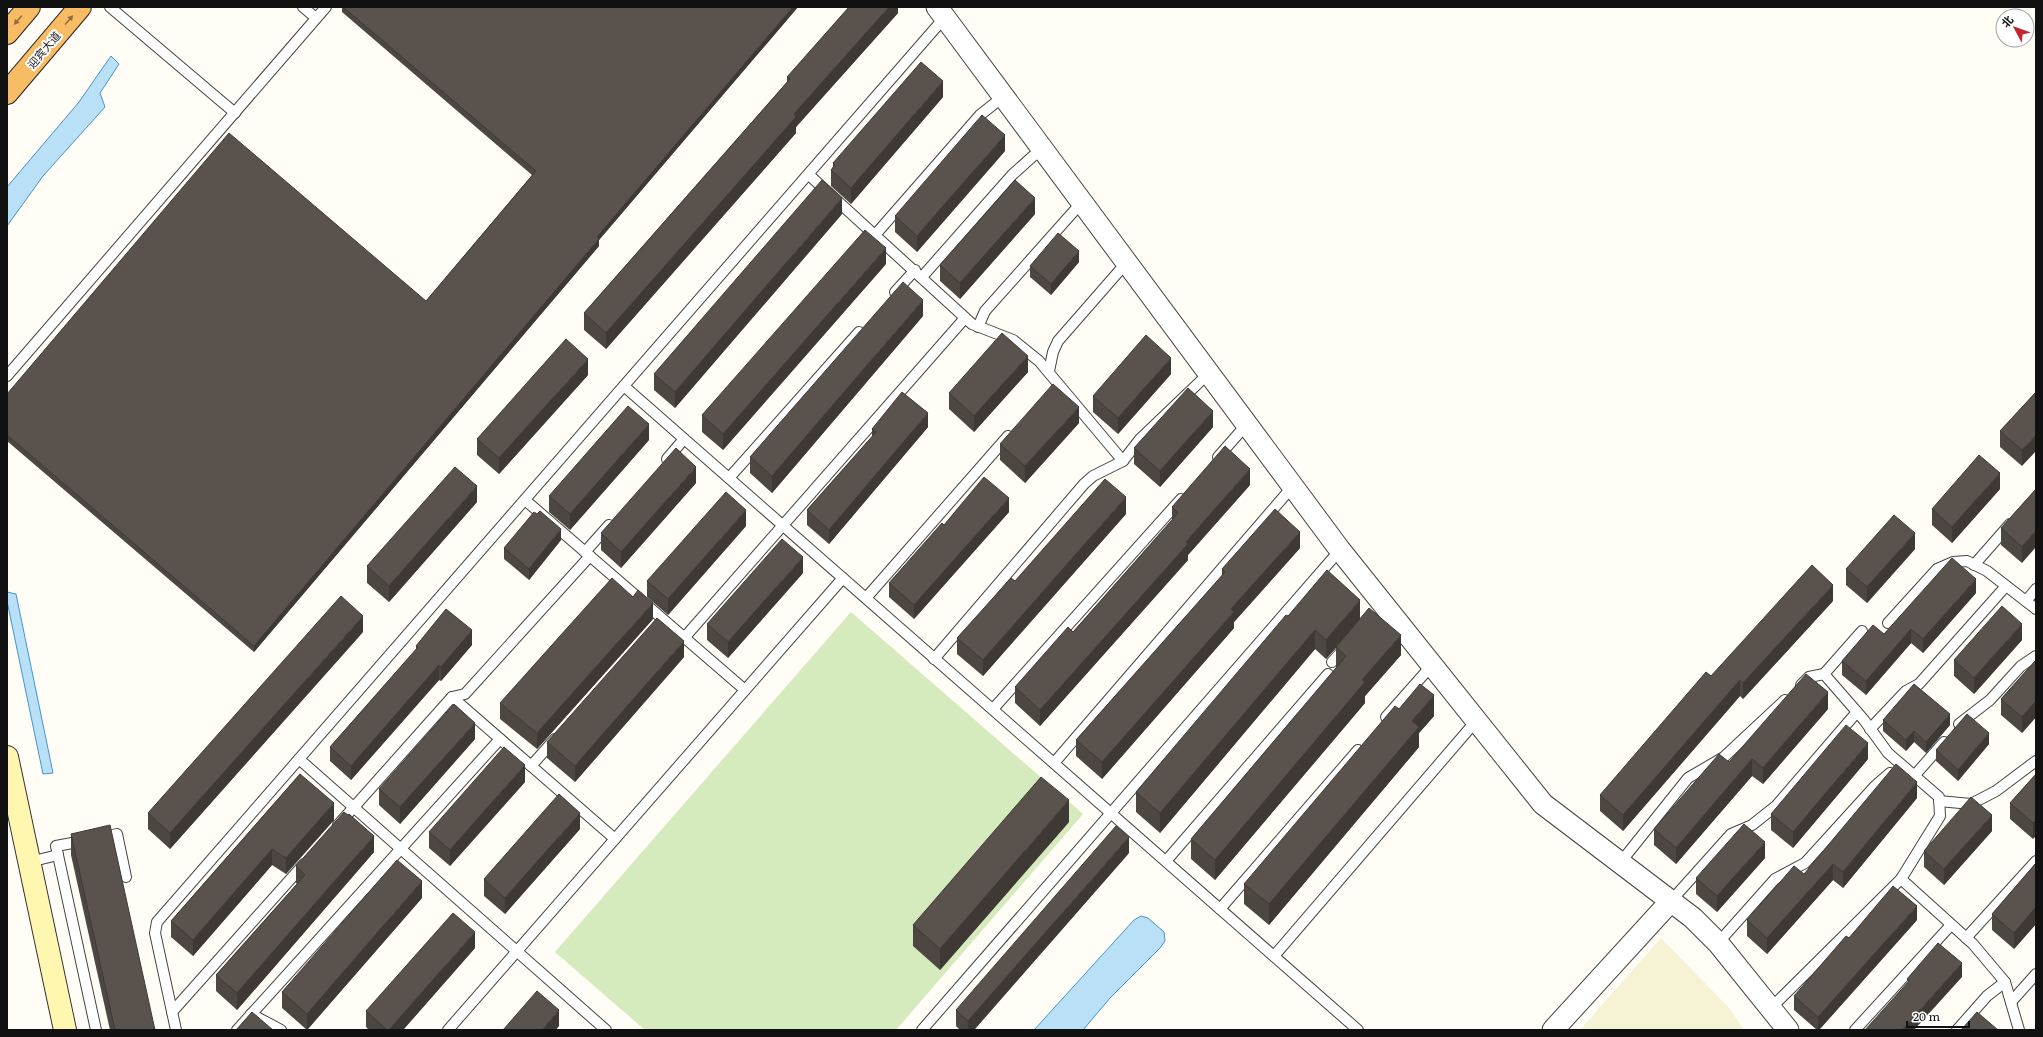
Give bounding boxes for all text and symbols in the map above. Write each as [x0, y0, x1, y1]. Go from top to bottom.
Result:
north arrow [1995, 8, 2035, 48]
text: 北 [1997, 11, 2016, 30]
one-way arrow [14, 15, 23, 25]
one-way arrow [64, 15, 73, 26]
street label: 迎宾大道 [23, 27, 64, 71]
scale bar [1907, 1003, 1969, 1029]
text: 20 m [1913, 1007, 1940, 1025]

